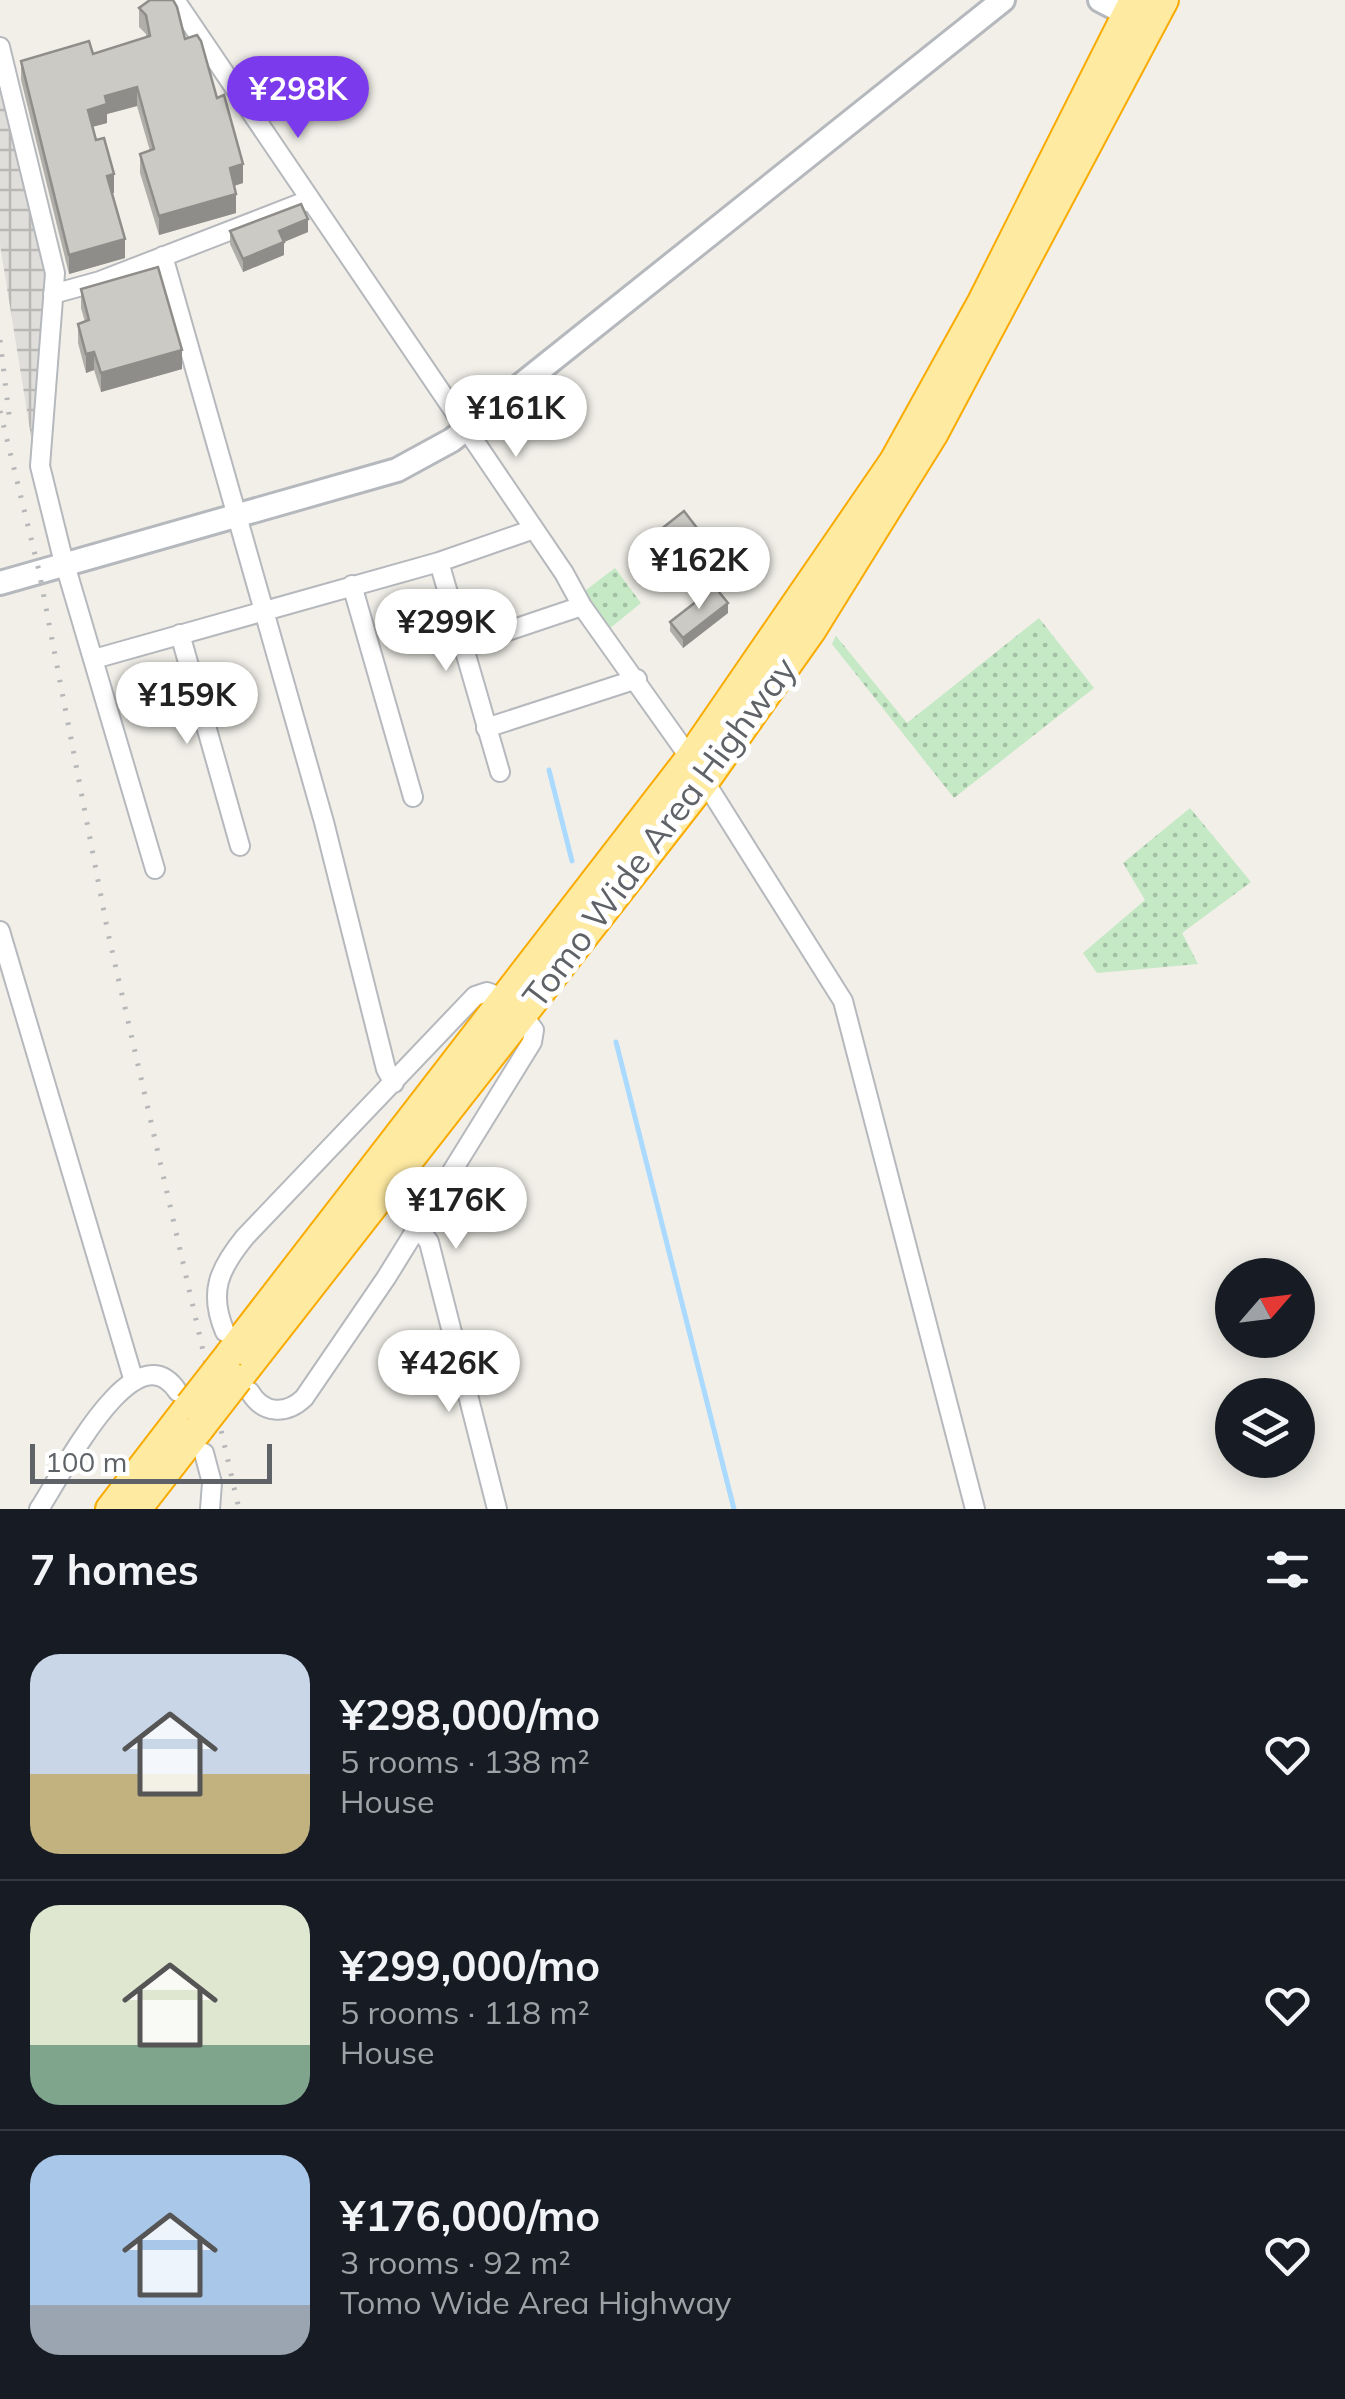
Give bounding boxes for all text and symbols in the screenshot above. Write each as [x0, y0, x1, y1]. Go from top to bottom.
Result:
pin: ¥298K [228, 56, 368, 141]
text: ¥298K [249, 68, 347, 108]
pin: ¥161K [446, 375, 586, 460]
text: ¥161K [467, 387, 565, 427]
pin: ¥162K [629, 527, 769, 612]
text: ¥162K [650, 539, 748, 579]
pin: ¥299K [376, 589, 516, 674]
text: ¥299K [397, 601, 495, 641]
street label: Tomo Wide Area Highway [513, 647, 806, 1016]
pin: ¥159K [117, 662, 257, 747]
text: ¥159K [138, 674, 236, 714]
pin: ¥176K [386, 1167, 526, 1252]
text: ¥176K [407, 1179, 505, 1219]
north arrow [1215, 1258, 1315, 1358]
map controls [1215, 1258, 1315, 1478]
pin: ¥426K [379, 1330, 519, 1415]
text: ¥426K [400, 1342, 498, 1382]
button: layers [1215, 1378, 1315, 1478]
scale bar [30, 1439, 272, 1484]
text: 100 m [45, 1444, 127, 1479]
icon: filters [1260, 1542, 1315, 1597]
text: 7 homes [30, 1543, 199, 1596]
text: ¥298,000/mo [340, 1688, 600, 1741]
icon: home [110, 1694, 230, 1814]
icon: heart [1260, 1727, 1315, 1782]
text: 5 rooms · 138 m² [340, 1741, 590, 1781]
text: House [340, 1781, 435, 1821]
text: ¥299,000/mo [340, 1939, 600, 1992]
icon: home [110, 1945, 230, 2065]
icon: heart [1260, 1978, 1315, 2033]
text: 5 rooms · 118 m² [340, 1992, 590, 2032]
text: House [340, 2032, 435, 2072]
text: ¥176,000/mo [340, 2189, 600, 2242]
icon: home [110, 2195, 230, 2315]
icon: heart [1260, 2228, 1315, 2283]
text: 3 rooms · 92 m² [340, 2242, 571, 2282]
text: Tomo Wide Area Highway [340, 2282, 731, 2322]

